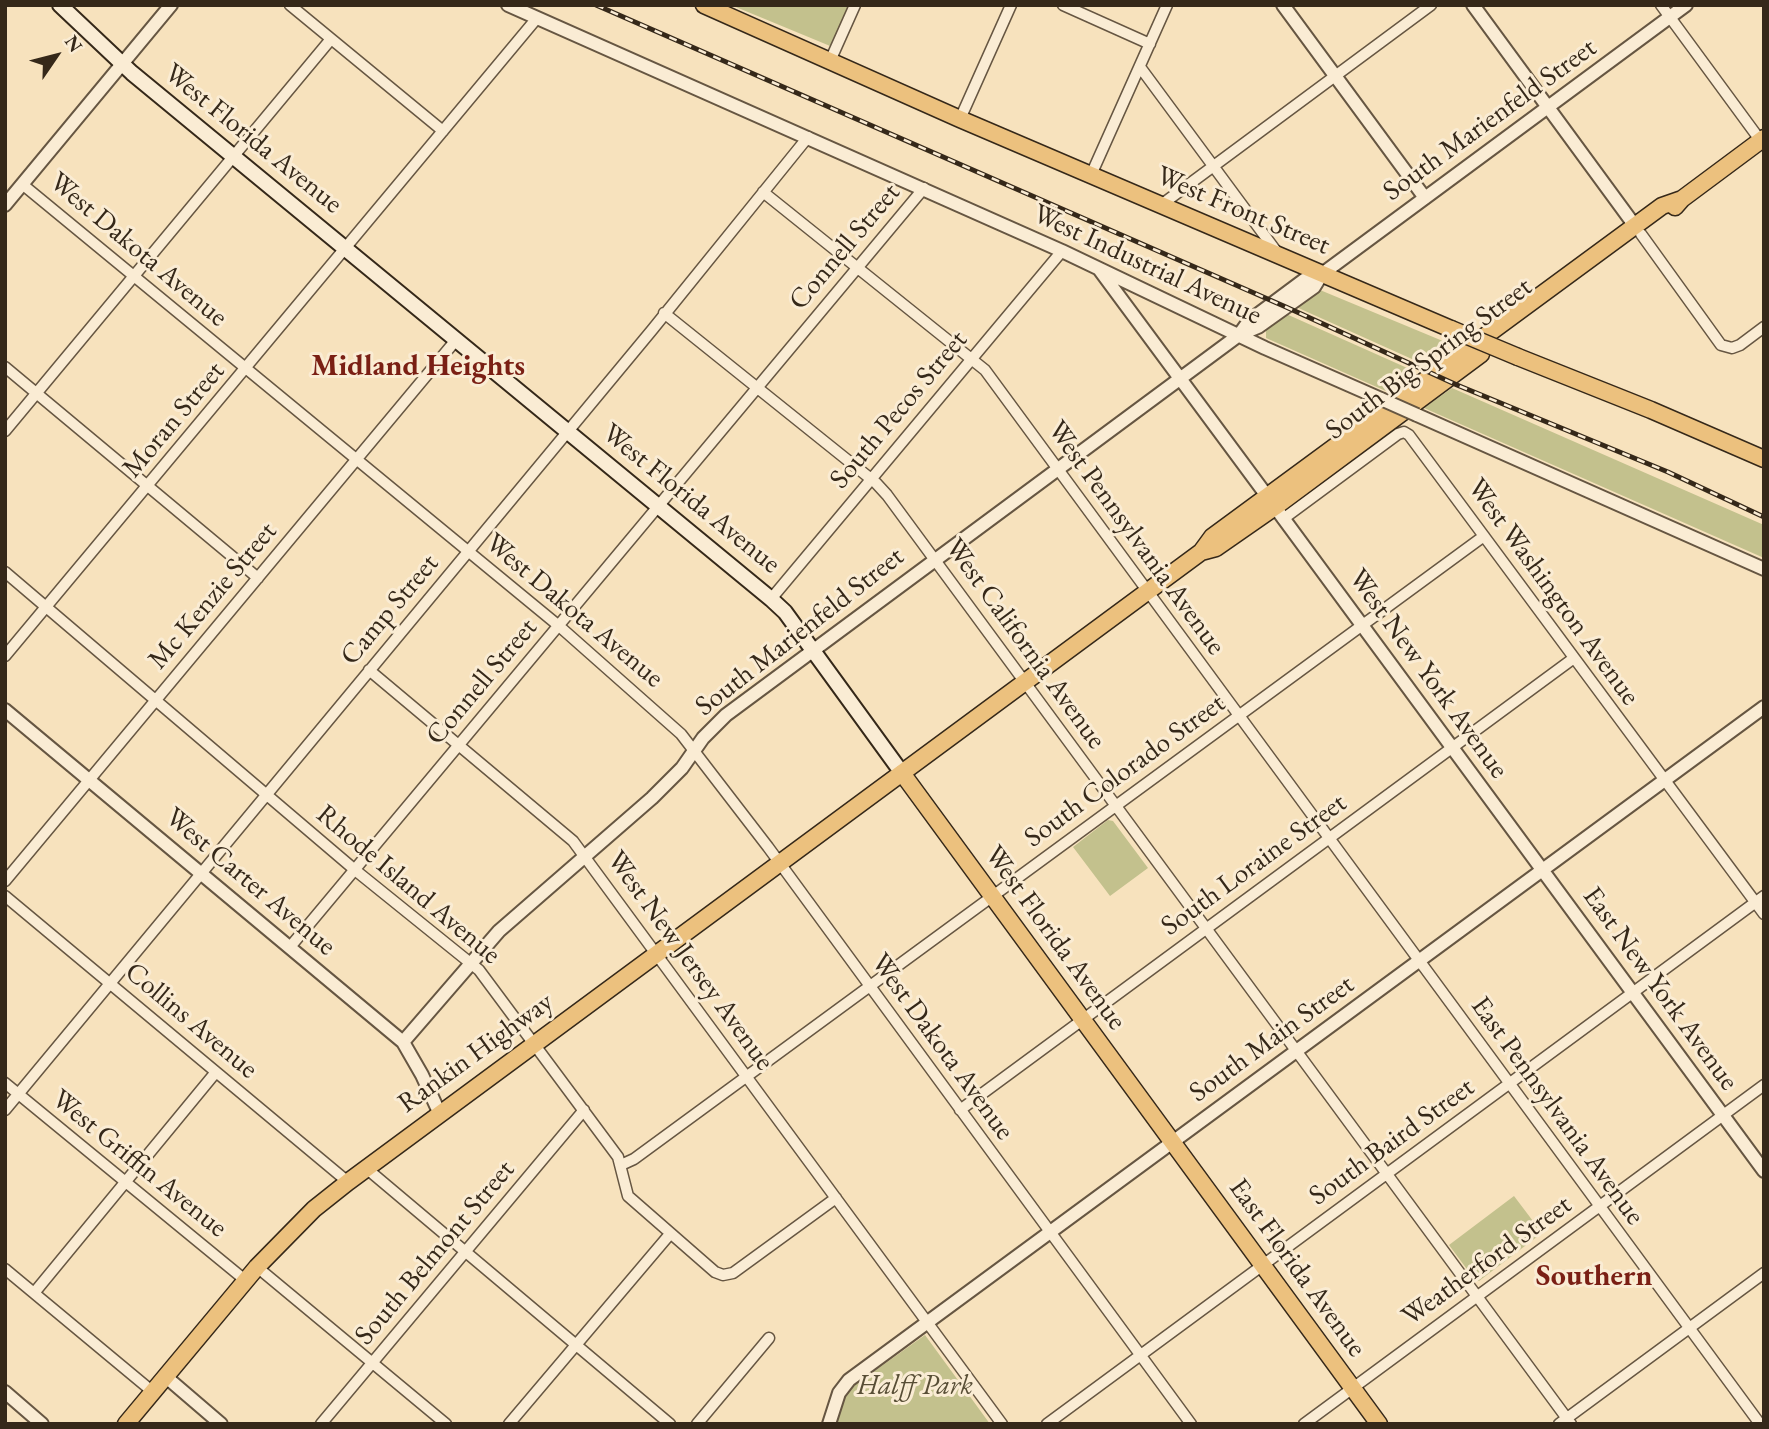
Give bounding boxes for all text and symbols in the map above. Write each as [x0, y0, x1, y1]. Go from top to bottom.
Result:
north arrow [21, 21, 91, 91]
text: N [59, 30, 88, 57]
street label: South Marienfeld Street [1377, 31, 1603, 209]
street label: West Florida Avenue [157, 57, 349, 221]
street label: West Front Street [1151, 159, 1335, 263]
street label: West Dakota Avenue [42, 166, 234, 334]
street label: Connell Street [782, 177, 908, 317]
street label: West Industrial Avenue [1027, 197, 1267, 333]
street label: South Big Spring Street [1319, 271, 1539, 447]
street label: South Pecos Street [823, 324, 975, 496]
district label: Midland Heights [311, 349, 525, 385]
street label: Moran Street [116, 355, 232, 485]
street label: West Pennsylvania Avenue [1040, 414, 1232, 662]
street label: West Florida Avenue [595, 417, 787, 581]
street label: West Washington Avenue [1459, 472, 1647, 712]
street label: Mc Kenzie Street [142, 516, 284, 676]
street label: West Dakota Avenue [478, 527, 670, 695]
street label: West California Avenue [937, 532, 1113, 756]
street label: South Marienfeld Street [689, 540, 911, 724]
street label: Camp Street [334, 548, 446, 672]
street label: West New York Avenue [1341, 563, 1515, 785]
street label: Connell Street [419, 612, 545, 752]
street label: South Colorado Street [1018, 687, 1232, 855]
street label: South Loraine Street [1155, 786, 1353, 944]
street label: Rhode Island Avenue [309, 798, 507, 972]
street label: West Carter Avenue [158, 801, 342, 963]
street label: West Florida Avenue [977, 839, 1133, 1037]
street label: West New Jersey Avenue [599, 845, 781, 1077]
street label: East New York Avenue [1575, 881, 1745, 1097]
street label: West Dakota Avenue [863, 947, 1021, 1147]
street label: Collins Avenue [118, 956, 264, 1086]
street label: South Main Street [1183, 968, 1361, 1110]
street label: Rankin Highway [392, 985, 560, 1121]
street label: East Pennsylvania Avenue [1463, 990, 1651, 1232]
street label: South Baird Street [1303, 1071, 1481, 1213]
street label: West Griffin Avenue [44, 1083, 234, 1245]
street label: South Belmont Street [348, 1154, 522, 1352]
street label: East Florida Avenue [1221, 1172, 1373, 1364]
street label: Weatherford Street [1396, 1188, 1578, 1334]
district label: Southern [1536, 1259, 1652, 1295]
park label: Halff Park [857, 1369, 973, 1403]

